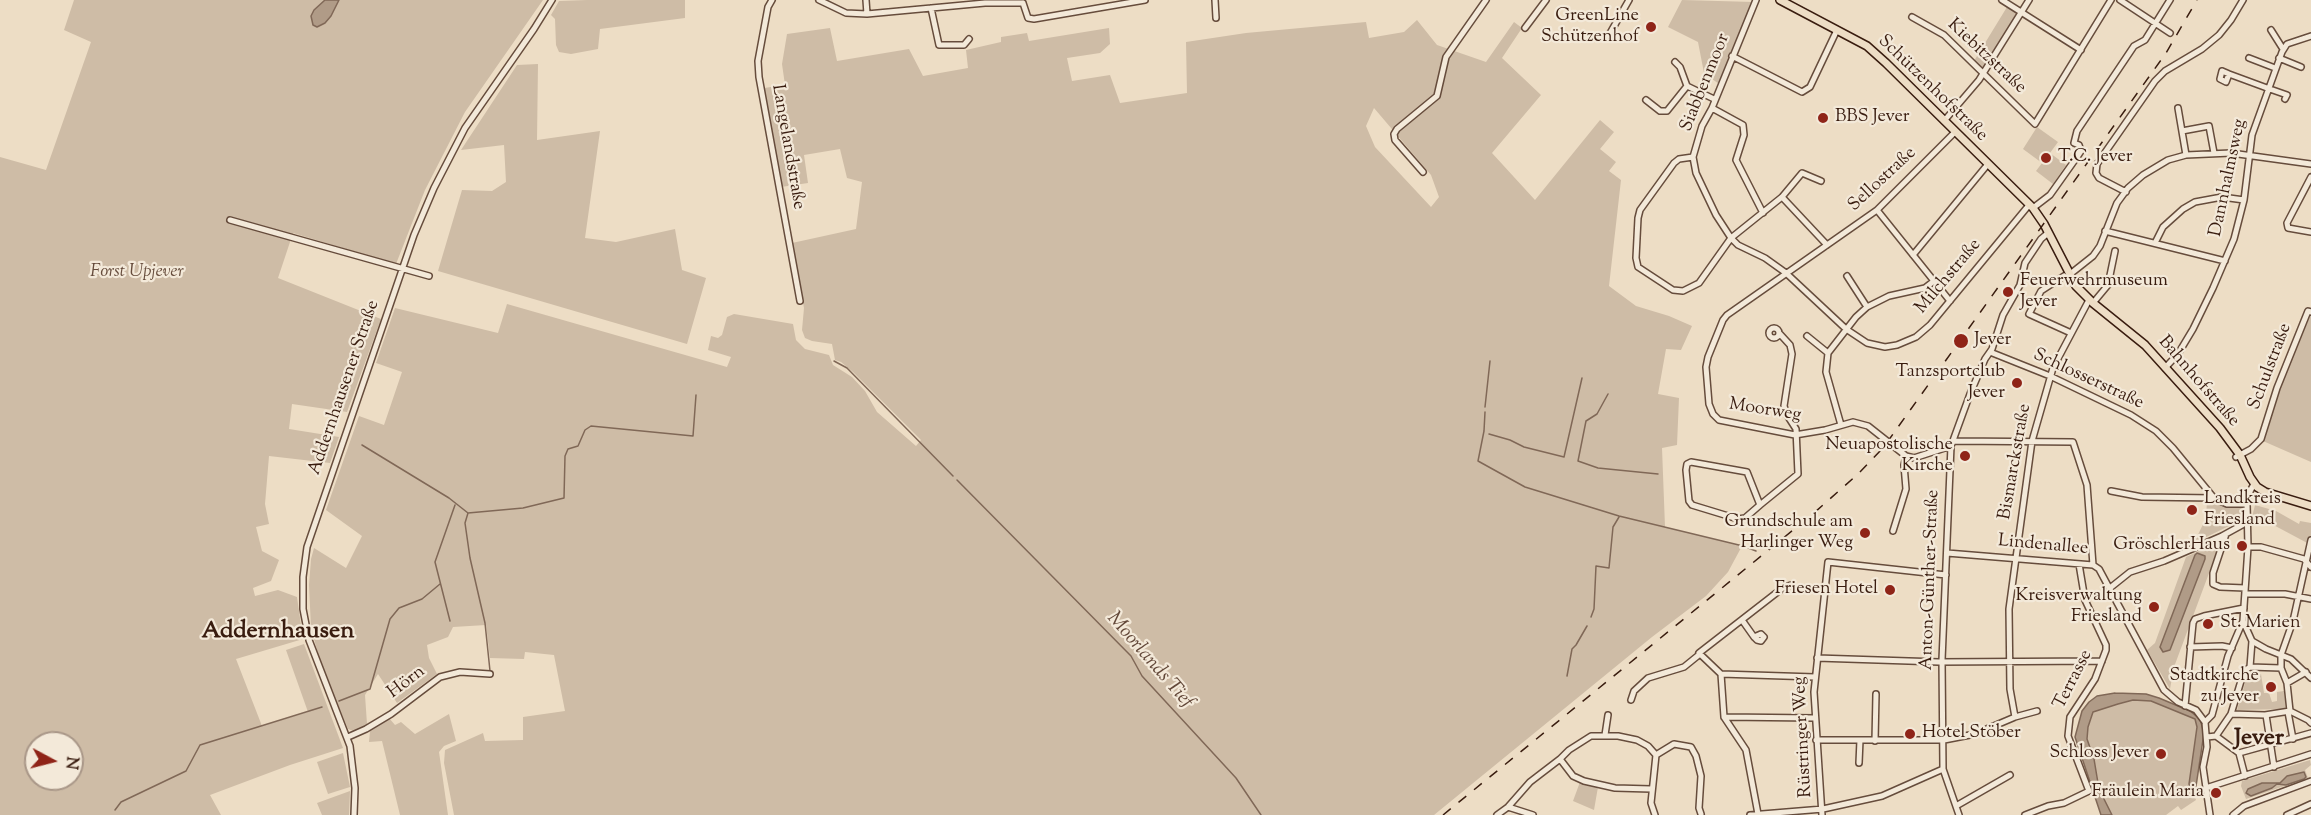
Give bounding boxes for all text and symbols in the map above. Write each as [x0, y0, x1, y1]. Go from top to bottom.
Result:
place label: GreenLine Schützenhof [1541, 6, 1639, 48]
street label: Kiebitzstraße [1942, 15, 2030, 99]
marker: GreenLine Schützenhof [1644, 20, 1658, 34]
street label: Siabbenmoor [1677, 31, 1735, 135]
street label: Schützenhofstraße [1873, 31, 1991, 147]
street label: Langelandstraße [765, 83, 809, 211]
place label: BBS Jever [1835, 107, 1910, 129]
marker: BBS Jever [1816, 111, 1830, 125]
street label: Dannhalmsweg [2206, 117, 2252, 239]
street label: Sellostraße [1845, 143, 1921, 217]
place label: T.C. Jever [2058, 147, 2133, 169]
marker: T.C. Jever [2039, 151, 2053, 165]
street label: Milchstraße [1911, 235, 1987, 319]
park label: Forst Upjever [90, 262, 184, 284]
place label: Feuerwehrmuseum Jever [2020, 271, 2168, 314]
marker: Feuerwehrmuseum Jever [2001, 285, 2015, 299]
street label: Addernhausener Straße [305, 298, 385, 478]
street label: Schulstraße [2245, 321, 2297, 413]
place label: Jever [1974, 330, 2011, 352]
marker: Jever [1952, 332, 1970, 350]
street label: Bahnhofstraße [2153, 332, 2243, 432]
street label: Schlosserstraße [2029, 345, 2147, 415]
place label: Tanzsportclub Jever [1895, 362, 2005, 404]
marker: Tanzsportclub Jever [2010, 376, 2024, 390]
street label: Moorweg [1727, 395, 1803, 427]
street label: Bismarckstraße [1995, 402, 2037, 522]
place label: Neuapostolische Kirche [1825, 435, 1953, 478]
marker: Neuapostolische Kirche [1958, 449, 1972, 463]
street label: Anton-Günther-Straße [1917, 489, 1945, 671]
place label: Landkreis Friesland [2204, 489, 2281, 532]
marker: Landkreis Friesland [2185, 503, 2199, 517]
place label: Grundschule am Harlinger Weg [1724, 512, 1853, 554]
marker: Grundschule am Harlinger Weg [1858, 526, 1872, 540]
street label: Lindenallee [1997, 531, 2089, 561]
place label: GröschlerHaus [2113, 535, 2230, 557]
marker: GröschlerHaus [2235, 539, 2249, 553]
place label: Friesen Hotel [1775, 579, 1878, 601]
marker: Friesen Hotel [1883, 583, 1897, 597]
place label: Kreisverwaltung Friesland [2016, 586, 2142, 628]
marker: Kreisverwaltung Friesland [2147, 600, 2161, 614]
water label: Moorlands Tief [1100, 608, 1198, 714]
place label: St. Marien [2220, 613, 2301, 635]
marker: St. Marien [2201, 617, 2215, 631]
district label: Addernhausen [202, 619, 354, 647]
street label: Terrasse [2050, 647, 2098, 713]
street label: Hörn [384, 662, 430, 704]
place label: Stadtkirche zu Jever [2170, 666, 2259, 708]
street label: Rüstringer Weg [1790, 676, 1818, 798]
marker: Stadtkirche zu Jever [2264, 680, 2278, 694]
place label: Hotel Stöber [1922, 723, 2021, 745]
district label: Jever [2234, 726, 2284, 754]
marker: Hotel Stöber [1903, 727, 1917, 741]
north arrow [24, 731, 84, 791]
place label: Schloss Jever [2050, 743, 2149, 765]
marker: Schloss Jever [2154, 747, 2168, 761]
text: N [58, 755, 83, 771]
place label: Fräulein Maria [2092, 782, 2204, 804]
marker: Fräulein Maria [2209, 786, 2223, 800]

